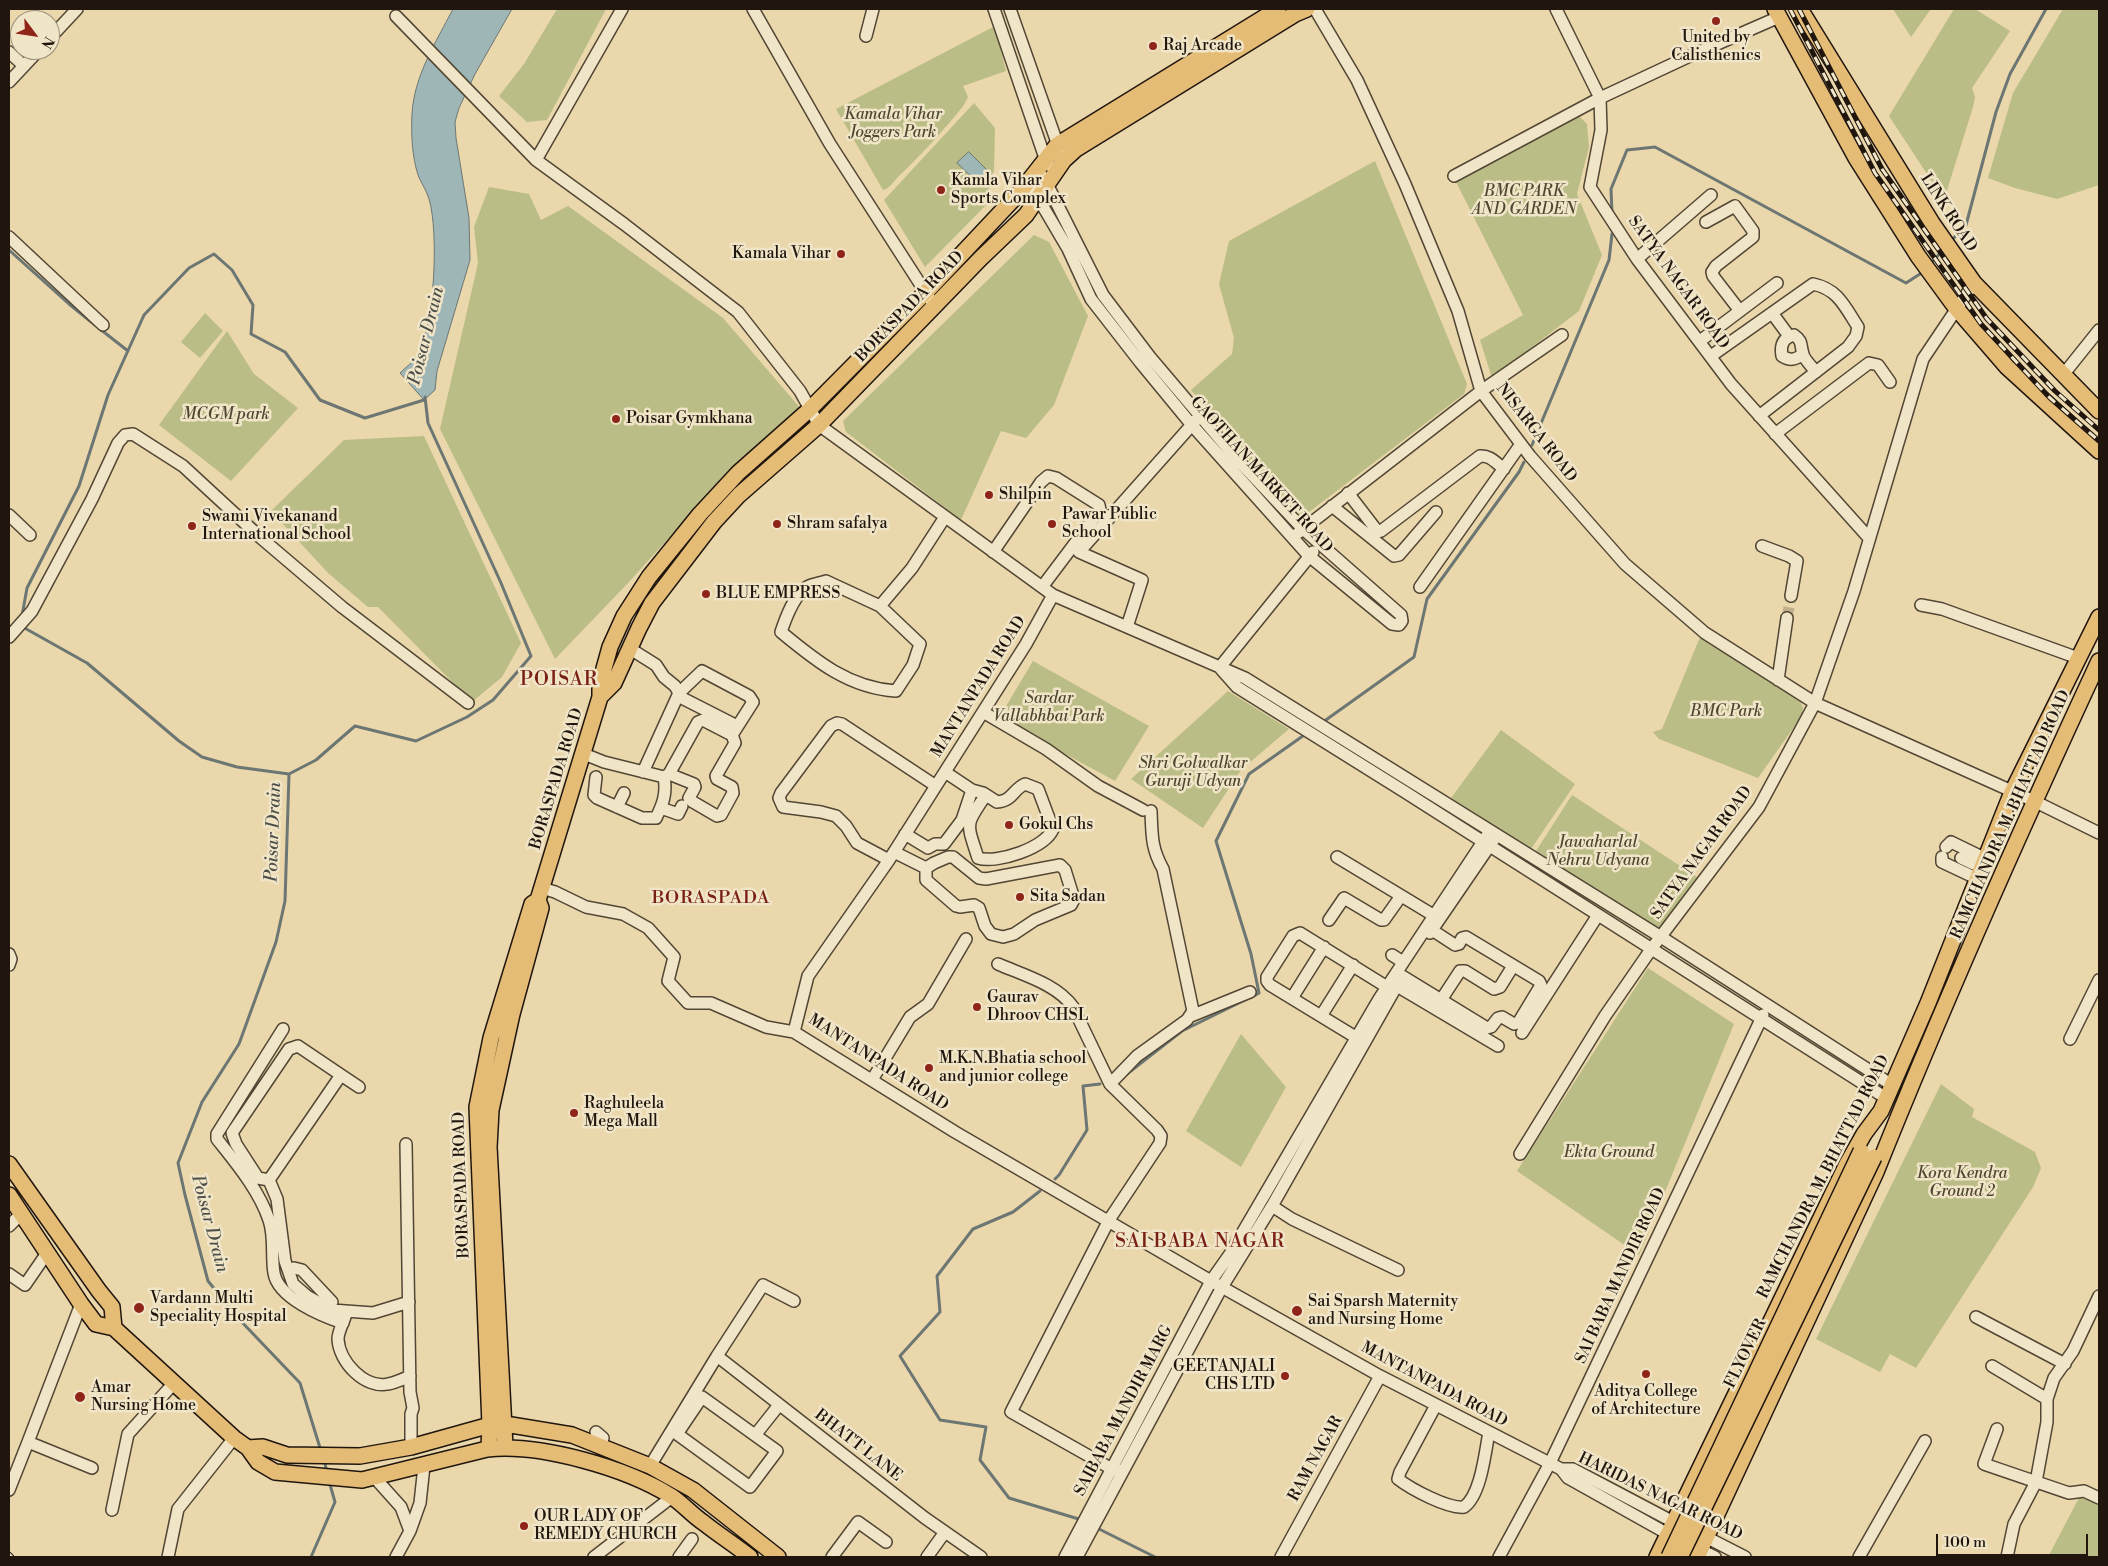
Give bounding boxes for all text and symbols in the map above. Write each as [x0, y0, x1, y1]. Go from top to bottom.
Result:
north arrow [10, 10, 60, 60]
marker: United by Calisthenics [1710, 15, 1722, 27]
place label: United by Calisthenics [1671, 28, 1761, 66]
text: N [36, 33, 58, 52]
place label: Raj Arcade [1163, 36, 1242, 56]
marker: Raj Arcade [1147, 40, 1159, 52]
park label: Kamala Vihar Joggers Park [844, 105, 942, 143]
street label: LINK ROAD [1916, 170, 1980, 256]
place label: Kamla Vihar Sports Complex [951, 171, 1066, 209]
park label: BMC PARK AND GARDEN [1472, 182, 1576, 220]
marker: Kamla Vihar Sports Complex [935, 184, 947, 196]
street label: SATYA NAGAR ROAD [1623, 213, 1733, 353]
place label: Kamala Vihar [732, 244, 831, 264]
marker: Kamala Vihar [835, 248, 847, 260]
street label: BORASPADA ROAD [852, 248, 968, 366]
water label: Poisar Drain [404, 285, 450, 387]
street label: NISARGA ROAD [1491, 380, 1581, 486]
street label: GAOTHAN MARKET ROAD [1186, 393, 1336, 557]
park label: MCGM park [182, 405, 270, 425]
place label: Poisar Gymkhana [626, 409, 753, 429]
marker: Poisar Gymkhana [610, 413, 622, 425]
place label: Shilpin [999, 485, 1052, 505]
marker: Shilpin [983, 489, 995, 501]
place label: Pawar Public School [1062, 505, 1157, 543]
place label: Swami Vivekanand International School [202, 507, 351, 545]
place label: Shram safalya [787, 514, 888, 534]
marker: Shram safalya [771, 518, 783, 530]
marker: Pawar Public School [1046, 518, 1058, 530]
marker: Swami Vivekanand International School [186, 520, 198, 532]
place label: BLUE EMPRESS [716, 584, 840, 604]
marker: BLUE EMPRESS [700, 588, 712, 600]
street label: MANTANPADA ROAD [928, 613, 1030, 761]
district label: POISAR [519, 669, 599, 691]
street label: RAMCHANDRA M. BHATTAD ROAD [1947, 687, 2075, 943]
park label: Sardar Vallabhbai Park [993, 689, 1105, 727]
park label: BMC Park [1690, 702, 1762, 722]
street label: BORASPADA ROAD [526, 706, 588, 852]
park label: Shri Golwalkar Guruji Udyan [1138, 754, 1248, 792]
water label: Poisar Drain [261, 782, 287, 882]
street label: SATYA NAGAR ROAD [1647, 783, 1757, 923]
place label: Gokul Chs [1019, 815, 1093, 835]
marker: Gokul Chs [1003, 819, 1015, 831]
park label: Jawaharlal Nehru Udyana [1547, 833, 1649, 871]
place label: Sita Sadan [1030, 887, 1106, 907]
district label: BORASPADA [651, 888, 771, 910]
marker: Sita Sadan [1014, 891, 1026, 903]
place label: Gaurav Dhroov CHSL [987, 988, 1088, 1026]
marker: Gaurav Dhroov CHSL [971, 1001, 983, 1013]
street label: MANTANPADA ROAD [804, 1011, 952, 1115]
place label: M.K.N.Bhatia school and junior college [939, 1049, 1086, 1087]
street label: RAMCHANDRA M. BHATTAD ROAD [1754, 1052, 1894, 1302]
marker: M.K.N.Bhatia school and junior college [923, 1062, 935, 1074]
place label: Raghuleela Mega Mall [584, 1094, 664, 1132]
marker: Raghuleela Mega Mall [568, 1107, 580, 1119]
street label: BORASPADA ROAD [450, 1111, 474, 1259]
park label: Ekta Ground [1564, 1143, 1654, 1163]
park label: Kora Kendra Ground 2 [1917, 1164, 2007, 1202]
water label: Poisar Drain [186, 1173, 232, 1275]
street label: SAI BABA MANDIR ROAD [1572, 1185, 1670, 1367]
district label: SAI BABA NAGAR [1113, 1231, 1287, 1253]
place label: Vardann Multi Speciality Hospital [150, 1289, 286, 1327]
place label: Sai Sparsh Maternity and Nursing Home [1308, 1292, 1458, 1330]
marker: Vardann Multi Speciality Hospital [132, 1301, 146, 1315]
marker: Sai Sparsh Maternity and Nursing Home [1290, 1304, 1304, 1318]
street label: FLYOVER [1721, 1316, 1771, 1392]
street label: SAIBABA MANDIR MARG [1071, 1322, 1177, 1500]
street label: MANTANPADA ROAD [1357, 1338, 1511, 1432]
place label: GEETANJALI CHS LTD [1173, 1357, 1275, 1395]
marker: Aditya College of Architecture [1640, 1368, 1652, 1380]
marker: GEETANJALI CHS LTD [1279, 1370, 1291, 1382]
place label: Amar Nursing Home [91, 1378, 196, 1416]
place label: Aditya College of Architecture [1591, 1382, 1701, 1420]
marker: Amar Nursing Home [73, 1390, 87, 1404]
street label: BHATT LANE [811, 1406, 905, 1486]
street label: RAM NAGAR [1285, 1413, 1347, 1505]
street label: HARIDAS NAGAR ROAD [1575, 1449, 1745, 1545]
place label: OUR LADY OF REMEDY CHURCH [534, 1507, 677, 1545]
marker: OUR LADY OF REMEDY CHURCH [518, 1520, 530, 1532]
scale bar [1938, 1524, 2090, 1556]
text: 100 m [1944, 1533, 1986, 1552]

